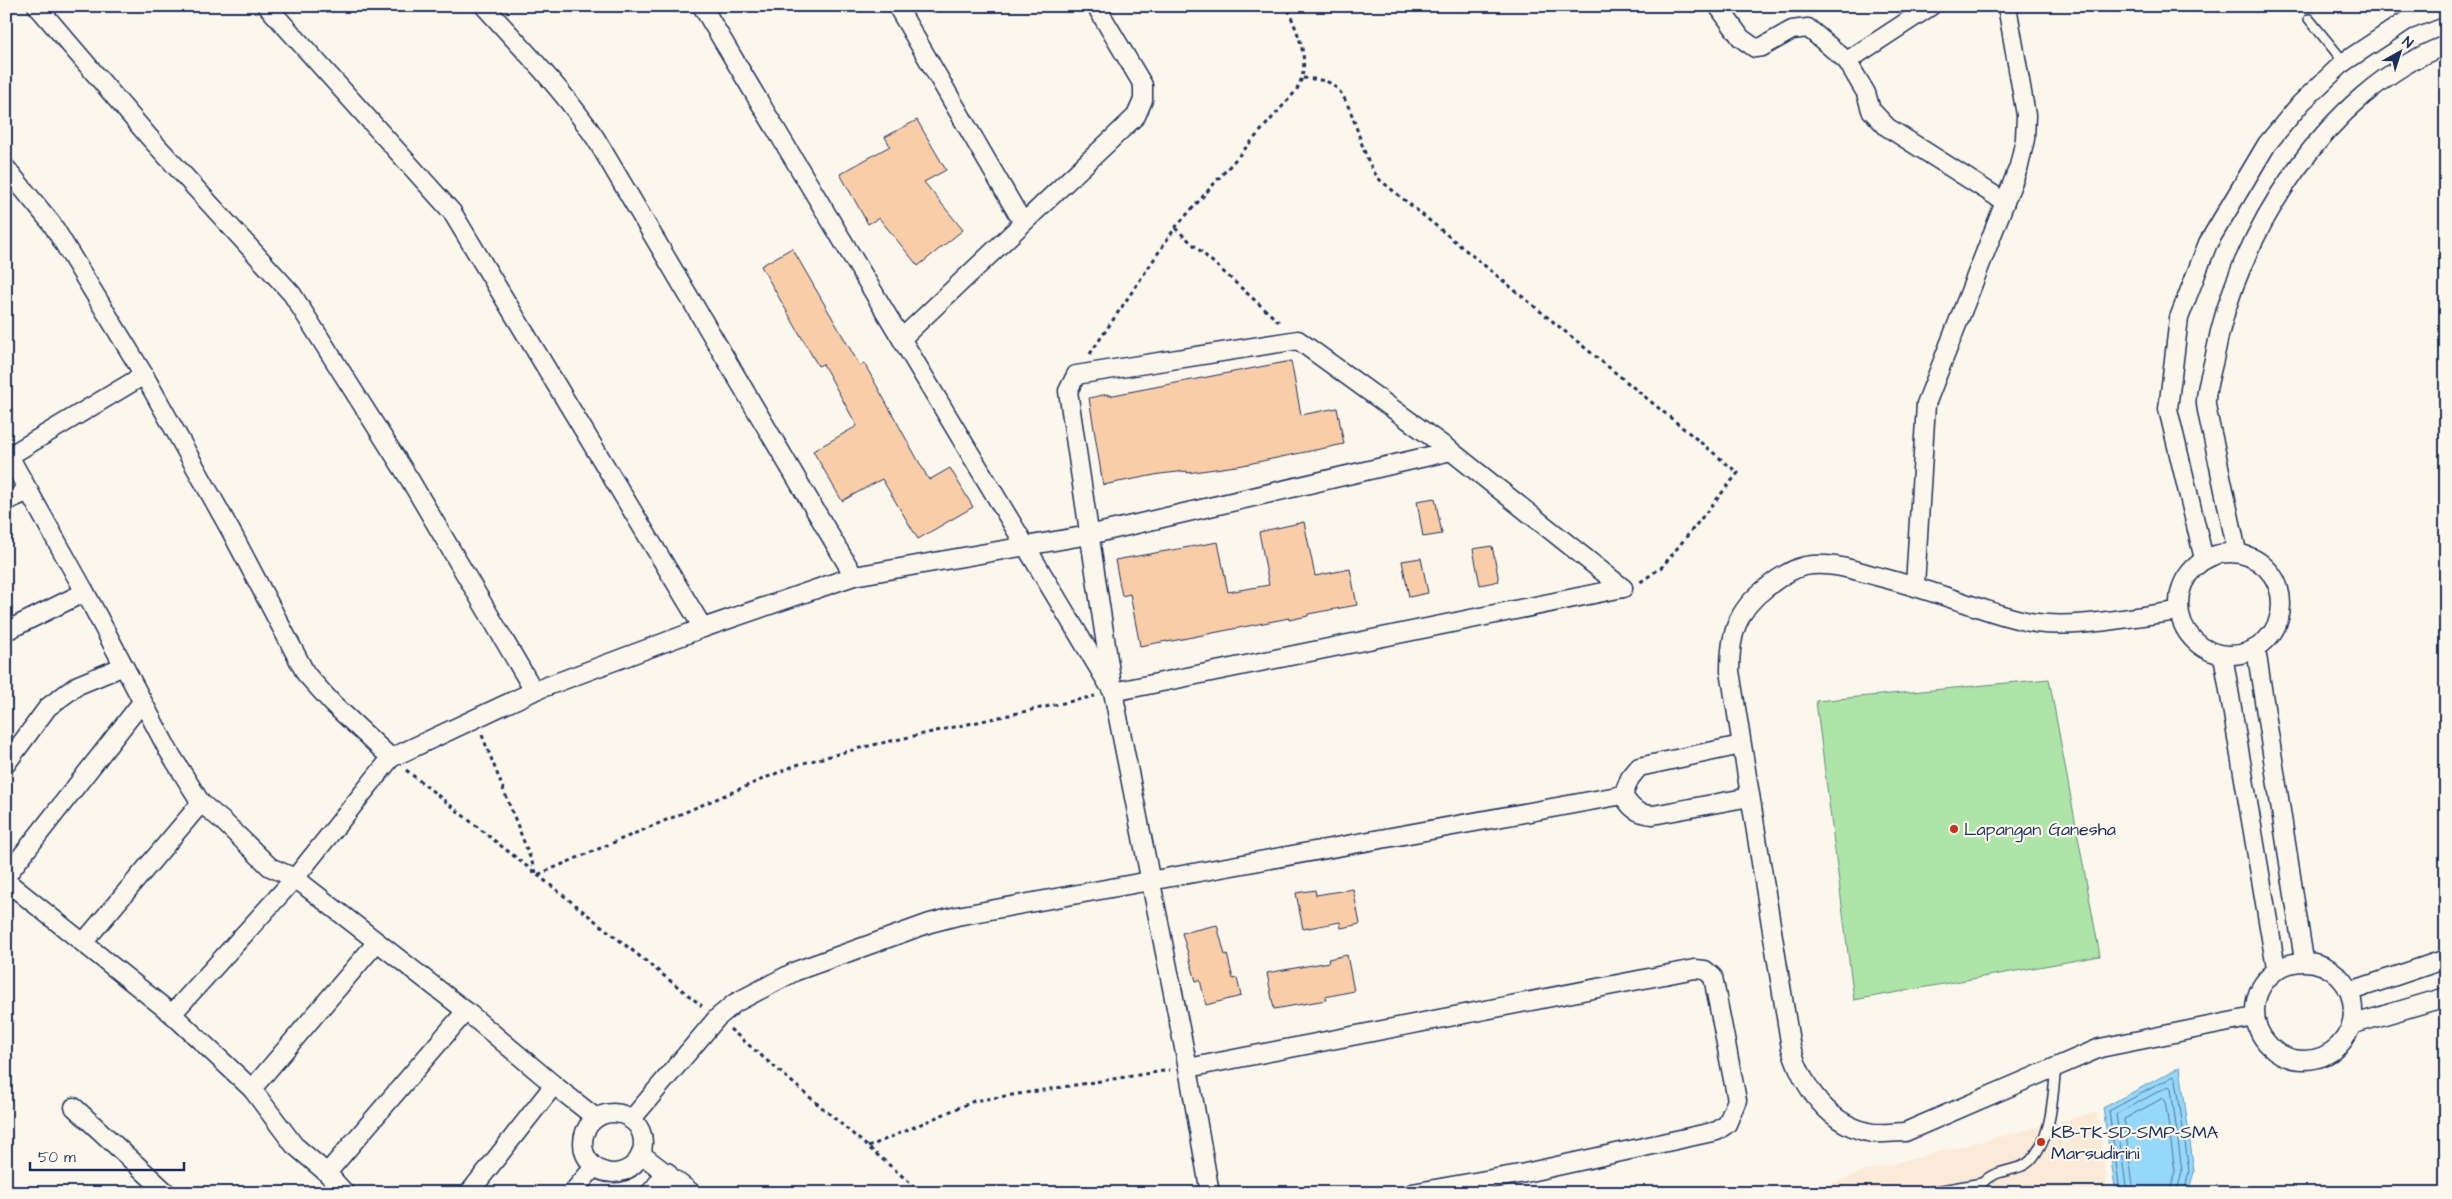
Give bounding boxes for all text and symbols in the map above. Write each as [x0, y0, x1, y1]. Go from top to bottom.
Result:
north arrow [2374, 28, 2424, 78]
text: N [2398, 32, 2417, 53]
place label: Lapangan Ganesha [1964, 817, 2116, 843]
marker: Lapangan Ganesha [1948, 823, 1960, 835]
place label: KB-TK-SD-SMP-SMA Marsudirini [2051, 1120, 2219, 1166]
marker: KB-TK-SD-SMP-SMA Marsudirini [2035, 1136, 2047, 1148]
scale bar [30, 1139, 184, 1171]
text: 50 m [38, 1147, 76, 1168]

